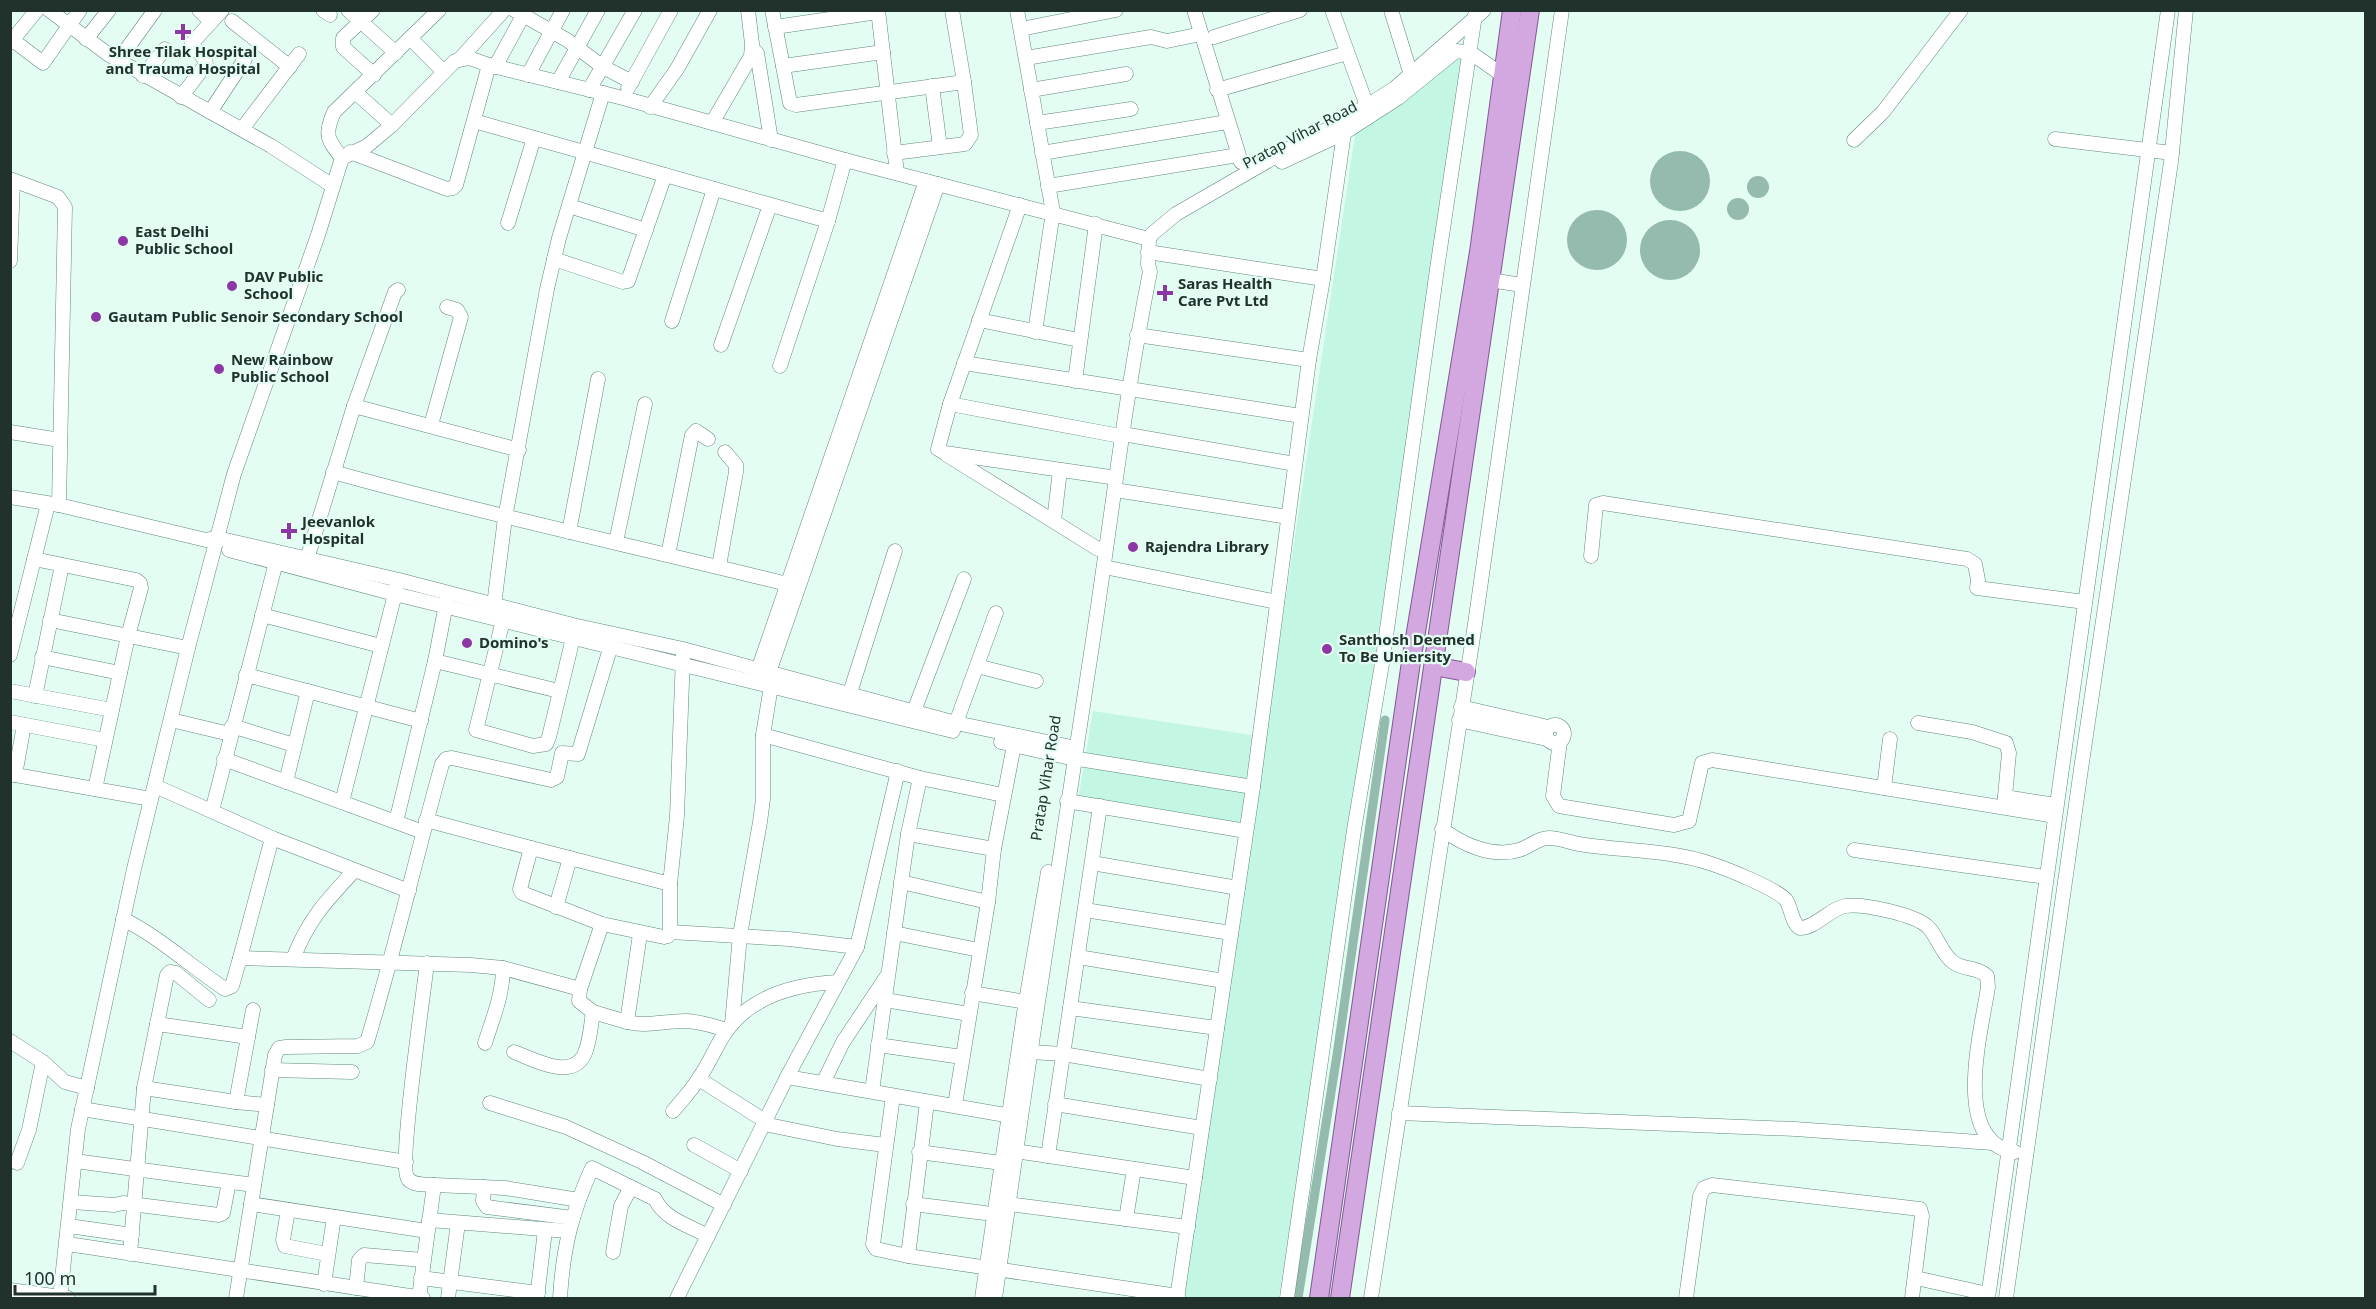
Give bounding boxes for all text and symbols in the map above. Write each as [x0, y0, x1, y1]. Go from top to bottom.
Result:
marker: Shree Tilak Hospital and Trauma Hospital [174, 23, 192, 41]
place label: Shree Tilak Hospital and Trauma Hospital [106, 41, 260, 78]
street label: Pratap Vihar Road [1239, 95, 1360, 173]
place label: East Delhi Public School [135, 221, 233, 258]
marker: East Delhi Public School [116, 234, 130, 248]
place label: DAV Public School [244, 266, 324, 303]
place label: Saras Health Care Pvt Ltd [1178, 273, 1272, 310]
marker: DAV Public School [225, 279, 239, 293]
marker: Saras Health Care Pvt Ltd [1156, 284, 1174, 302]
place label: Gautam Public Senoir Secondary School [108, 306, 403, 326]
marker: Gautam Public Senoir Secondary School [89, 310, 103, 324]
place label: New Rainbow Public School [231, 349, 333, 386]
marker: New Rainbow Public School [212, 362, 226, 376]
place label: Jeevanlok Hospital [300, 511, 376, 548]
marker: Jeevanlok Hospital [280, 522, 298, 540]
place label: Rajendra Library [1145, 536, 1269, 556]
marker: Rajendra Library [1126, 540, 1140, 554]
place label: Santhosh Deemed To Be Uniersity [1339, 629, 1475, 666]
place label: Domino's [479, 632, 549, 652]
marker: Domino's [460, 636, 474, 650]
marker: Santhosh Deemed To Be Uniersity [1320, 642, 1334, 656]
street label: Pratap Vihar Road [1025, 714, 1065, 842]
scale bar [15, 1258, 154, 1296]
text: 100 m [24, 1266, 76, 1290]

